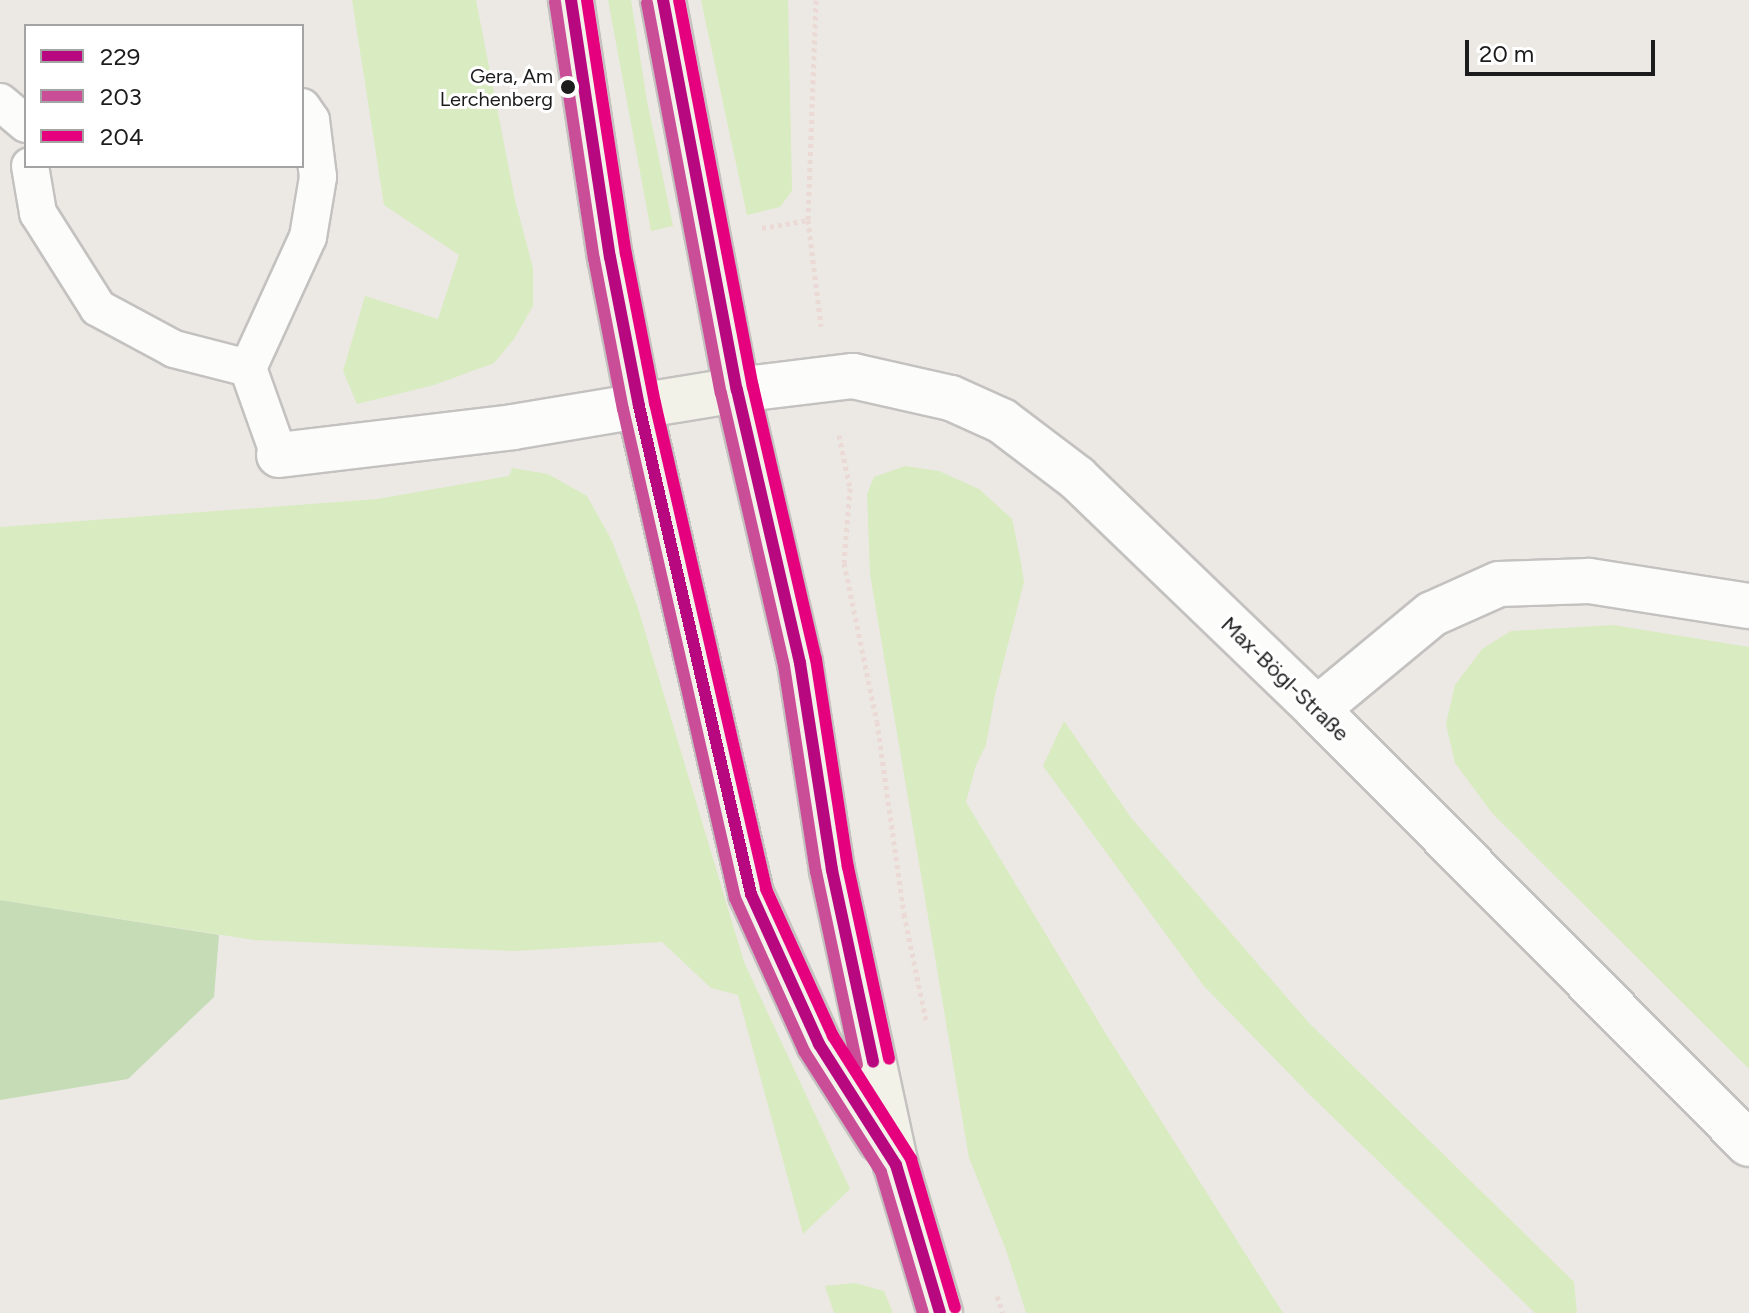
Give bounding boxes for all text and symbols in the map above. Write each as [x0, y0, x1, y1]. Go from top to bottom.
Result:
legend [24, 24, 304, 168]
scale bar [1469, 24, 1659, 74]
text: 20 m [1479, 39, 1534, 68]
text: 229 [100, 42, 140, 71]
place label: Gera, Am Lerchenberg [440, 64, 553, 111]
marker: Gera, Am Lerchenberg [560, 79, 576, 95]
text: 203 [100, 82, 142, 111]
text: 204 [100, 122, 144, 151]
street label: Max-Bögl-Straße [1216, 611, 1354, 747]

